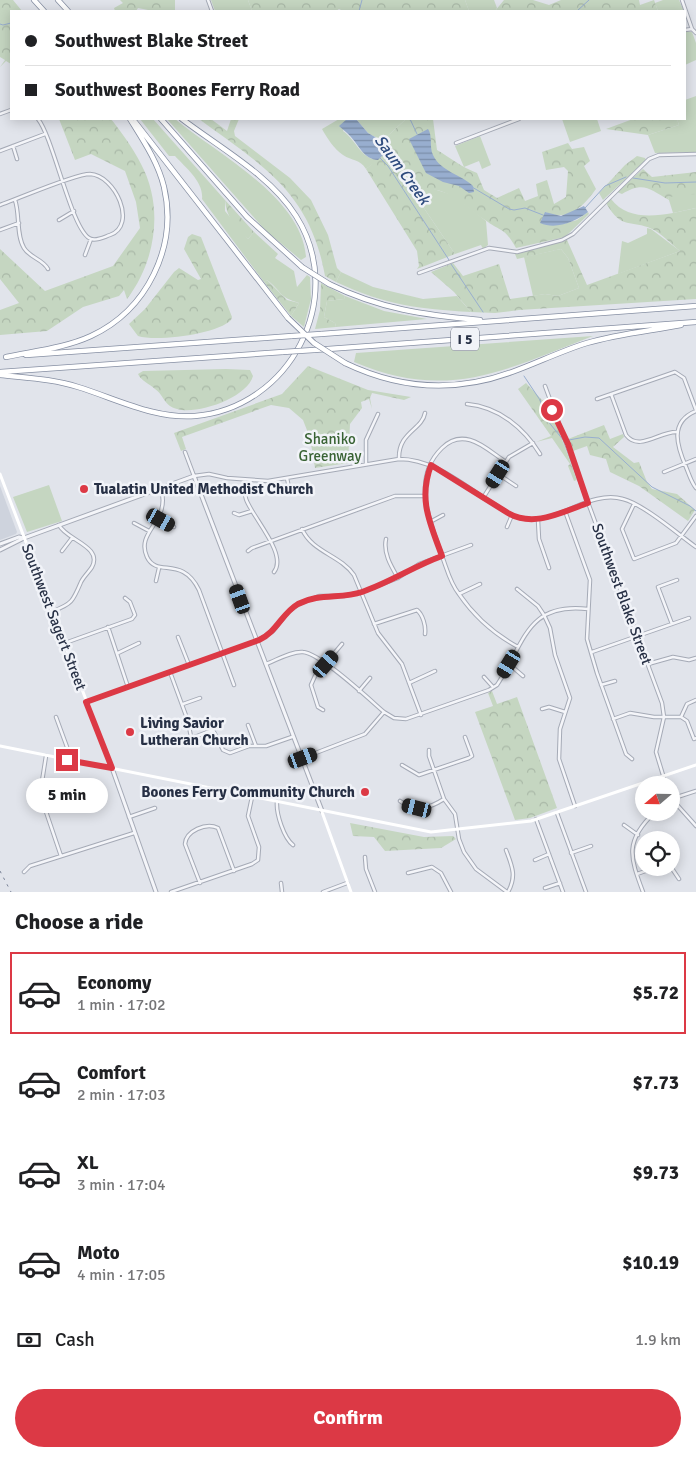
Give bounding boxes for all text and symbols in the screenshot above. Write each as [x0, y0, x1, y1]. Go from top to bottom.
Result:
text: Southwest Blake Street [55, 29, 248, 53]
text: Southwest Boones Ferry Road [55, 78, 300, 102]
water label: Saum Creek [370, 131, 435, 210]
road number: I 5 [451, 328, 479, 350]
route start [541, 399, 563, 421]
park label: Shaniko Greenway [299, 430, 361, 465]
car [483, 457, 512, 491]
place label: Tualatin United Methodist Church [94, 480, 313, 498]
marker: Tualatin United Methodist Church [78, 483, 90, 495]
car [144, 506, 177, 534]
street label: Southwest Blake Street [588, 521, 656, 667]
street label: Southwest Sagert Street [18, 541, 90, 693]
car [227, 582, 252, 616]
car [494, 647, 523, 681]
car [310, 648, 341, 680]
place label: Living Savior Lutheran Church [140, 714, 249, 749]
marker: Living Savior Lutheran Church [124, 726, 136, 738]
car [286, 746, 319, 770]
route end [56, 749, 78, 771]
north arrow [635, 776, 680, 821]
map controls [635, 776, 680, 876]
callout: 5 min [26, 778, 108, 812]
place label: Boones Ferry Community Church [141, 783, 355, 801]
text: 5 min [48, 785, 86, 805]
marker: Boones Ferry Community Church [359, 786, 371, 798]
car [400, 797, 433, 819]
button: locate [635, 831, 680, 876]
text: Choose a ride [15, 908, 143, 935]
icon: car [17, 971, 62, 1016]
text: Economy [77, 971, 151, 995]
text: $5.72 [633, 981, 679, 1005]
text: 1 min · 17:02 [77, 995, 166, 1015]
icon: car [17, 1061, 62, 1106]
text: Comfort [77, 1061, 146, 1085]
text: $7.73 [633, 1071, 679, 1095]
text: 2 min · 17:03 [77, 1085, 166, 1105]
icon: car [17, 1151, 62, 1196]
text: XL [77, 1151, 99, 1175]
text: $9.73 [633, 1161, 679, 1185]
text: 3 min · 17:04 [77, 1175, 166, 1195]
icon: car [17, 1241, 62, 1286]
text: Moto [77, 1241, 120, 1265]
text: $10.19 [622, 1251, 679, 1275]
text: 4 min · 17:05 [77, 1265, 166, 1285]
icon: cash [15, 1326, 43, 1354]
text: Cash [55, 1328, 95, 1352]
text: 1.9 km [635, 1330, 681, 1350]
button: Confirm [15, 1389, 681, 1447]

